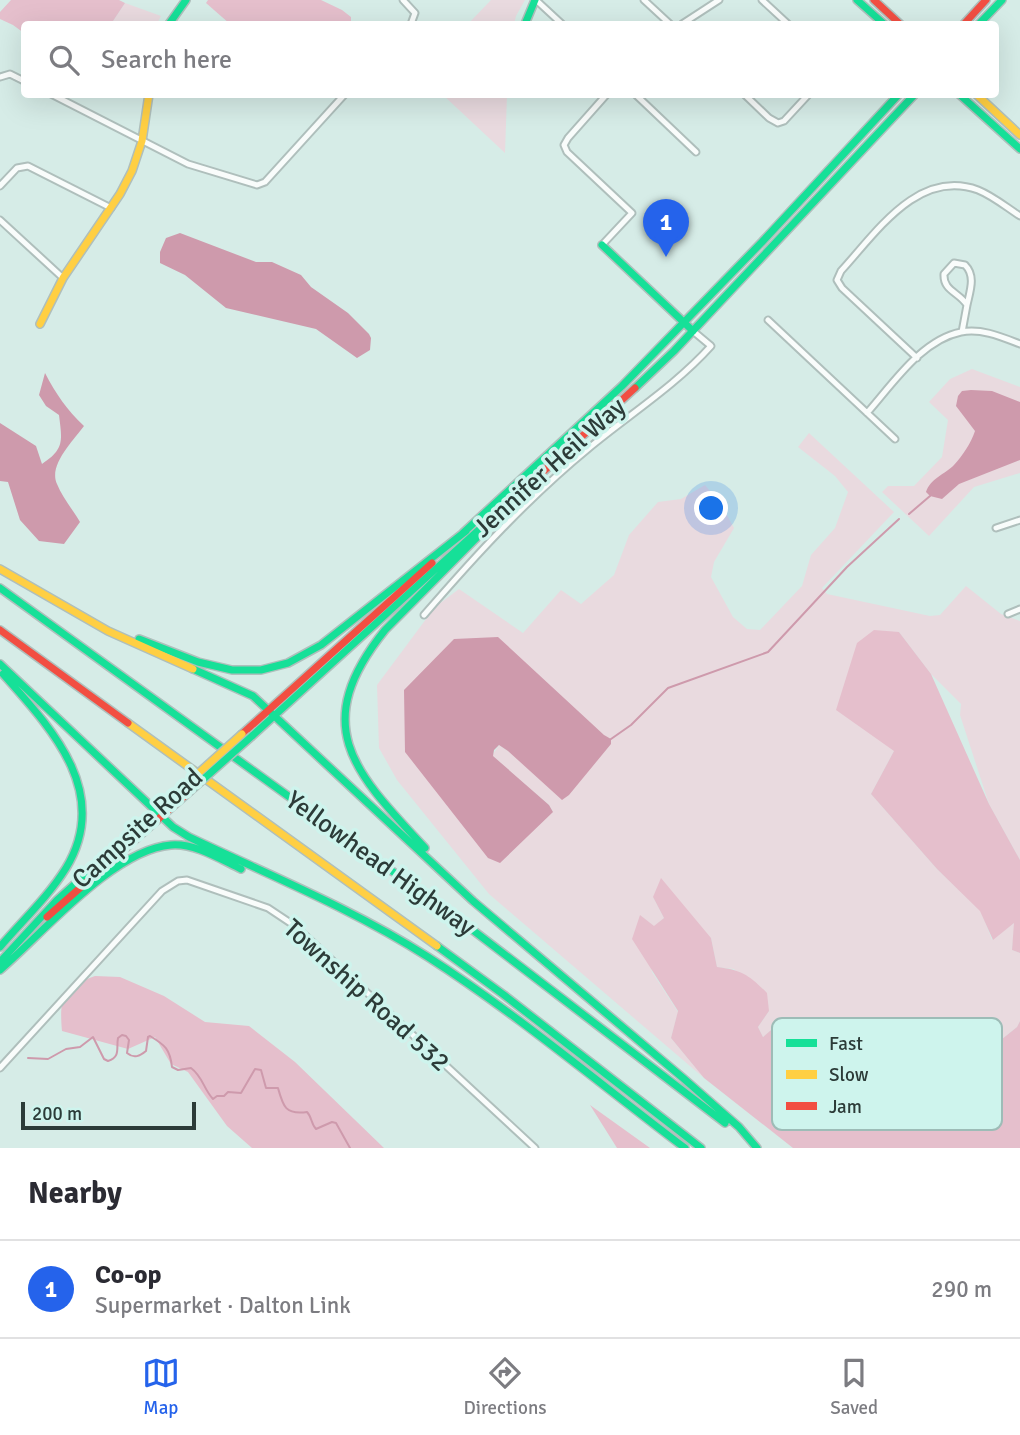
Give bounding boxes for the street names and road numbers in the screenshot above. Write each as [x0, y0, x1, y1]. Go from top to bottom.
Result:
street label: Jennifer Heil Way [467, 391, 632, 544]
street label: Campsite Road [66, 762, 210, 896]
street label: Yellowhead Highway [279, 784, 482, 943]
street label: Township Road 532 [277, 913, 456, 1079]

